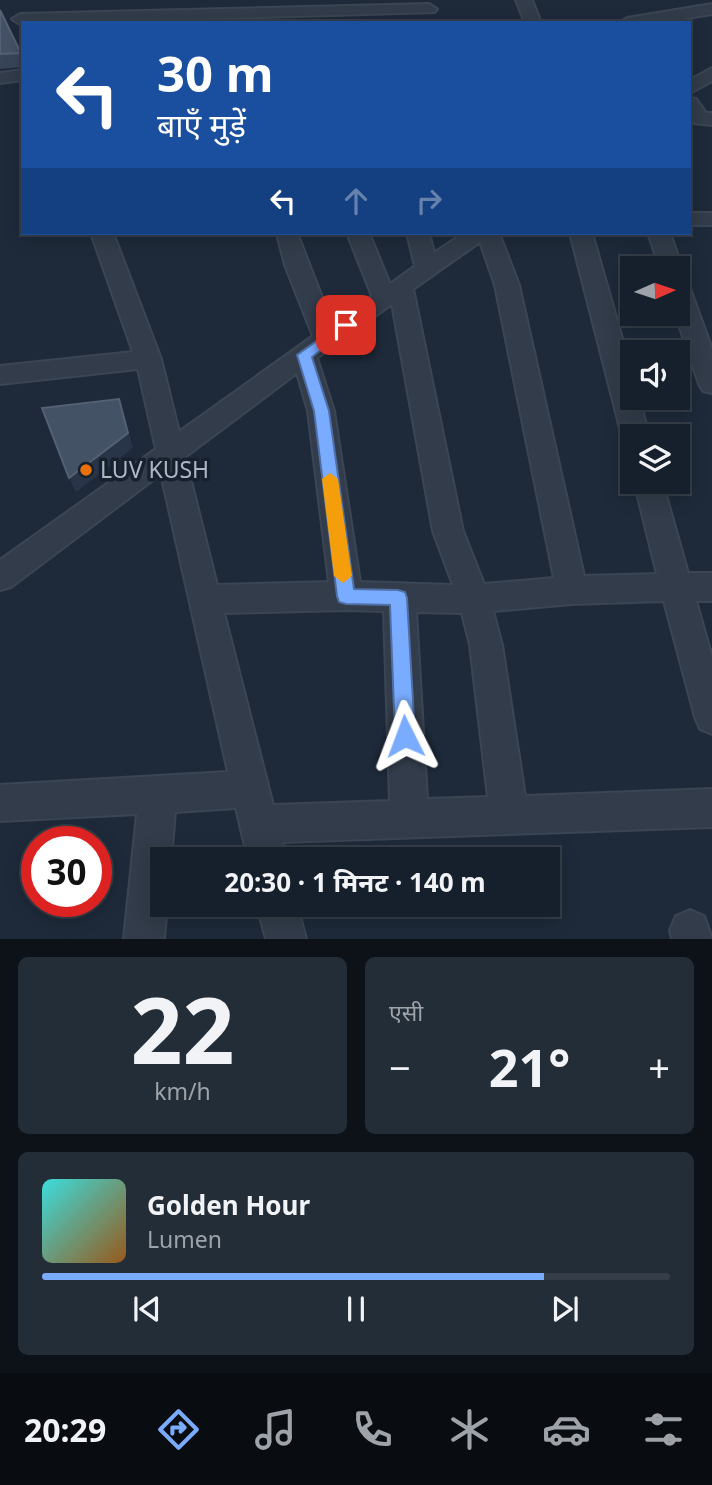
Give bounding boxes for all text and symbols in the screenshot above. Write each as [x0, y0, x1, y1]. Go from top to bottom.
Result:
text: 30 m [157, 40, 274, 106]
icon: left [42, 49, 133, 140]
text: बाएँ मुड़ें [157, 103, 246, 146]
icon: left [264, 182, 302, 220]
icon: ahead [337, 182, 375, 220]
icon: right [410, 182, 448, 220]
north arrow [620, 256, 690, 326]
map controls [620, 256, 690, 494]
pin [316, 295, 376, 355]
icon: arrive [327, 306, 365, 344]
button: sound [620, 340, 690, 410]
button: layers [620, 424, 690, 494]
place label: LUV KUSH [100, 453, 209, 485]
marker: LUV KUSH [78, 462, 94, 478]
position arrow [368, 699, 442, 773]
speed limit sign: 30 [21, 826, 112, 917]
text: 20:30 · 1 मिनट · 140 m [224, 864, 486, 900]
text: 22 [130, 967, 235, 1091]
text: एसी [389, 996, 423, 1028]
text: 21° [489, 1031, 570, 1102]
text: − [389, 1041, 411, 1093]
text: + [648, 1041, 670, 1093]
text: km/h [154, 1075, 211, 1107]
text: Golden Hour [147, 1187, 310, 1223]
text: Lumen [147, 1223, 222, 1255]
icon: previous [128, 1290, 166, 1328]
icon: pause [337, 1290, 375, 1328]
icon: next [546, 1290, 584, 1328]
icon: directions [154, 1405, 203, 1454]
icon: music [251, 1405, 300, 1454]
icon: phone [348, 1405, 397, 1454]
icon: climate [445, 1405, 494, 1454]
icon: car [542, 1405, 591, 1454]
icon: filters [639, 1405, 688, 1454]
text: 20:29 [24, 1408, 106, 1451]

